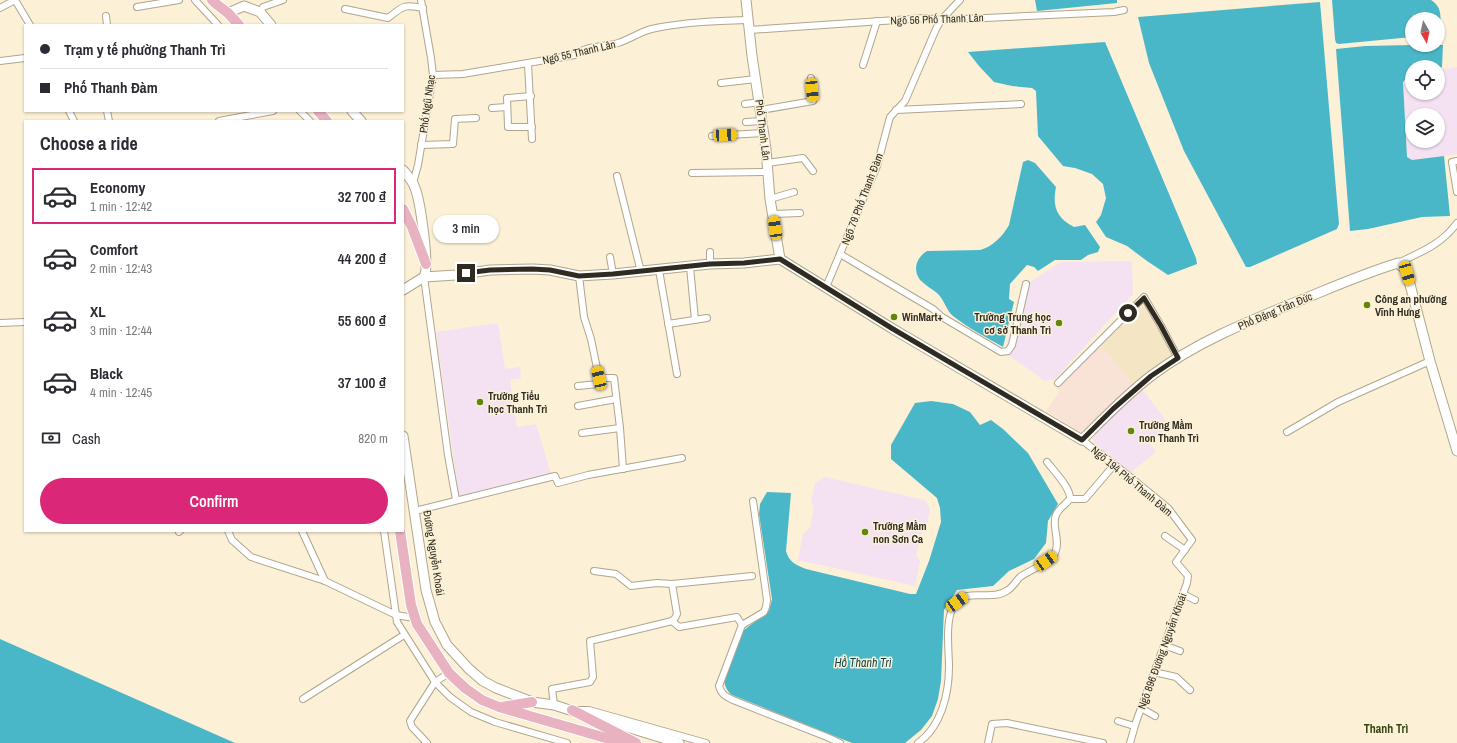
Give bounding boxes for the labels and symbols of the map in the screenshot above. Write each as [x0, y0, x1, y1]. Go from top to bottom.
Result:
street label: Ngõ 56 Phố Thanh Lân [890, 10, 984, 28]
north arrow [1405, 12, 1445, 52]
street label: Ngõ 55 Thanh Lân [541, 37, 617, 67]
street label: Phố Ngũ Nhạc [416, 73, 438, 134]
car [805, 78, 819, 102]
street label: Phố Thanh Lân [752, 99, 774, 161]
car [713, 128, 737, 142]
street label: Ngõ 79 Phố Thanh Đàm [838, 151, 886, 247]
callout: 3 min [433, 215, 499, 243]
car [767, 215, 783, 241]
car [1398, 260, 1416, 286]
route end [457, 264, 475, 282]
street label: Phố Đặng Trần Đức [1236, 289, 1315, 333]
place label: Công an phường Vĩnh Hưng [1375, 292, 1447, 319]
marker: Công an phường Vĩnh Hưng [1362, 300, 1372, 310]
route start [1119, 304, 1137, 322]
place label: WinMart+ [902, 310, 943, 324]
place label: Trường Trung học cơ sở Thanh Trì [974, 310, 1051, 337]
marker: WinMart+ [889, 312, 899, 322]
marker: Trường Trung học cơ sở Thanh Trì [1054, 318, 1064, 328]
car [590, 365, 608, 391]
place label: Trường Tiểu học Thanh Trì [488, 389, 548, 416]
marker: Trường Tiểu học Thanh Trì [475, 397, 485, 407]
place label: Trường Mầm non Thanh Trì [1139, 418, 1199, 445]
marker: Trường Mầm non Thanh Trì [1126, 426, 1136, 436]
street label: Ngõ 194 Phố Thanh Đàm [1088, 443, 1176, 519]
street label: Đường Nguyễn Khoái [420, 509, 448, 597]
place label: Trường Mầm non Sơn Ca [873, 519, 927, 546]
marker: Trường Mầm non Sơn Ca [860, 527, 870, 537]
car [1033, 549, 1059, 573]
car [944, 590, 970, 614]
street label: Ngõ 896 Đường Nguyễn Khoái [1134, 591, 1190, 711]
water label: Hồ Thanh Trì [834, 655, 892, 671]
district label: Thanh Trì [1364, 721, 1408, 737]

